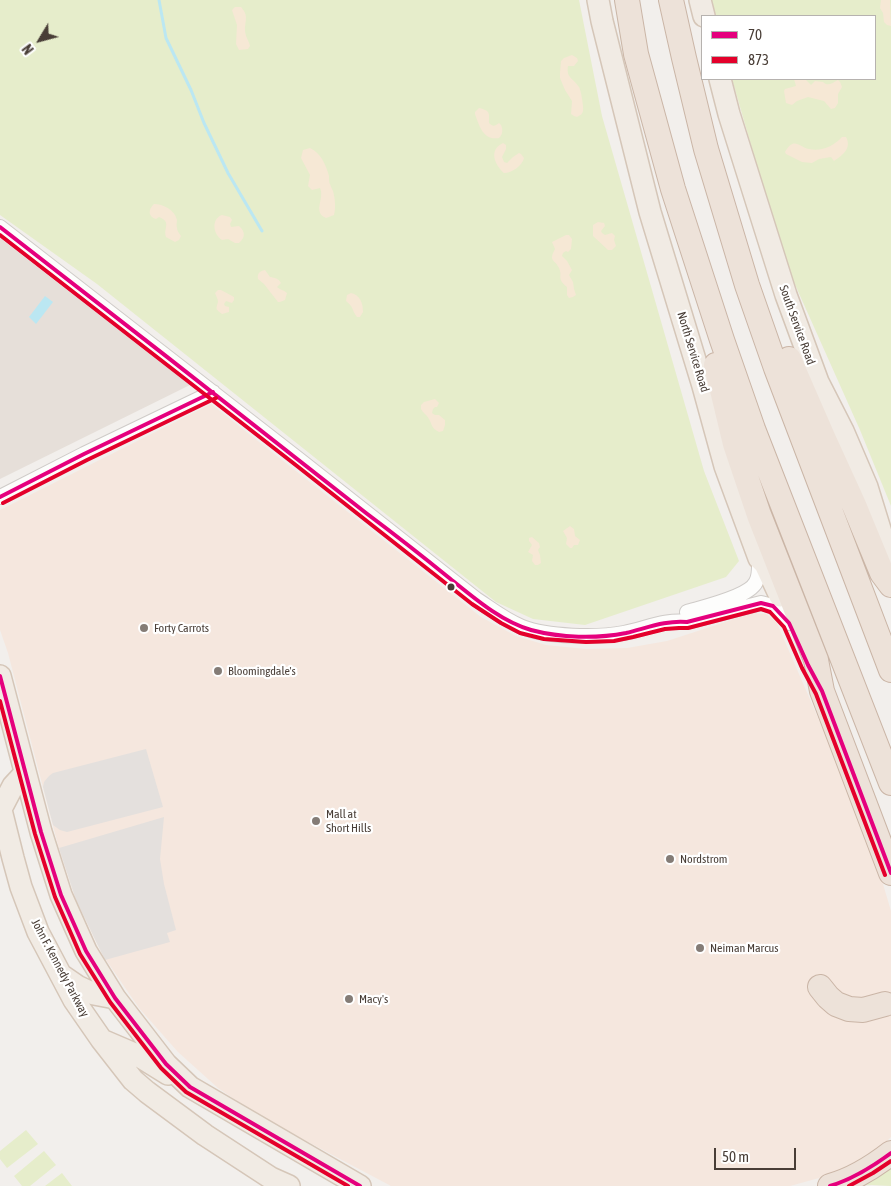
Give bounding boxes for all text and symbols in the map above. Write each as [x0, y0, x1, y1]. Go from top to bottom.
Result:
north arrow [15, 15, 65, 65]
legend [701, 15, 876, 80]
text: 70 [748, 26, 762, 43]
text: N [19, 41, 37, 57]
text: 873 [748, 51, 769, 68]
street label: South Service Road [776, 283, 818, 367]
street label: North Service Road [674, 310, 712, 394]
unlabelled marker [446, 582, 456, 592]
place label: Forty Carrots [154, 621, 209, 635]
marker: Forty Carrots [138, 622, 150, 634]
place label: Bloomingdale's [228, 664, 296, 678]
marker: Bloomingdale's [212, 665, 224, 677]
place label: Mall at Short Hills [326, 807, 371, 835]
marker: Mall at Short Hills [310, 815, 322, 827]
place label: Nordstrom [680, 852, 727, 866]
marker: Nordstrom [664, 853, 676, 865]
street label: John F. Kennedy Parkway [28, 917, 92, 1019]
place label: Neiman Marcus [710, 941, 779, 955]
marker: Neiman Marcus [694, 942, 706, 954]
place label: Macy's [359, 992, 388, 1006]
marker: Macy's [343, 993, 355, 1005]
scale bar [716, 1138, 798, 1170]
text: 50 m [722, 1148, 749, 1165]

